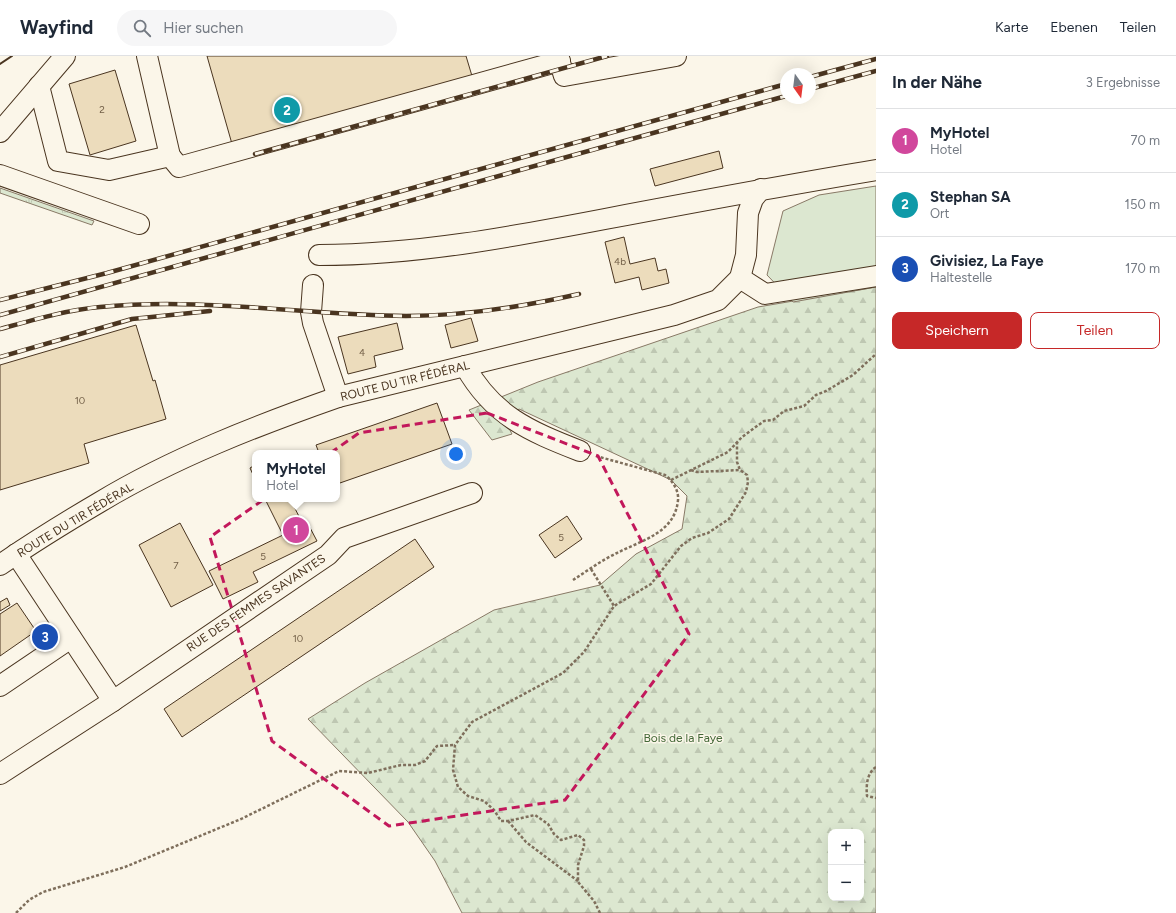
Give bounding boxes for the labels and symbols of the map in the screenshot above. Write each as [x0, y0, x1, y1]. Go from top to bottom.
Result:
north arrow [780, 68, 816, 104]
pin: 2 [274, 95, 300, 125]
house number: 2 [99, 103, 105, 116]
house number: 4b [614, 255, 626, 268]
house number: 4 [359, 346, 365, 359]
street label: ROUTE DU TIR FÉDÉRAL [339, 358, 472, 404]
house number: 10 [75, 394, 85, 407]
your location [446, 444, 466, 464]
street label: ROUTE DU TIR FÉDÉRAL [14, 479, 136, 560]
pin: 1 [283, 515, 309, 545]
house number: 5 [558, 531, 564, 544]
house number: 5 [260, 550, 266, 563]
street label: RUE DES FEMMES SAVANTES [184, 551, 328, 655]
house number: 7 [173, 559, 179, 572]
pin: 3 [32, 622, 58, 652]
house number: 10 [293, 632, 303, 645]
park label: Bois de la Faye [643, 731, 723, 745]

